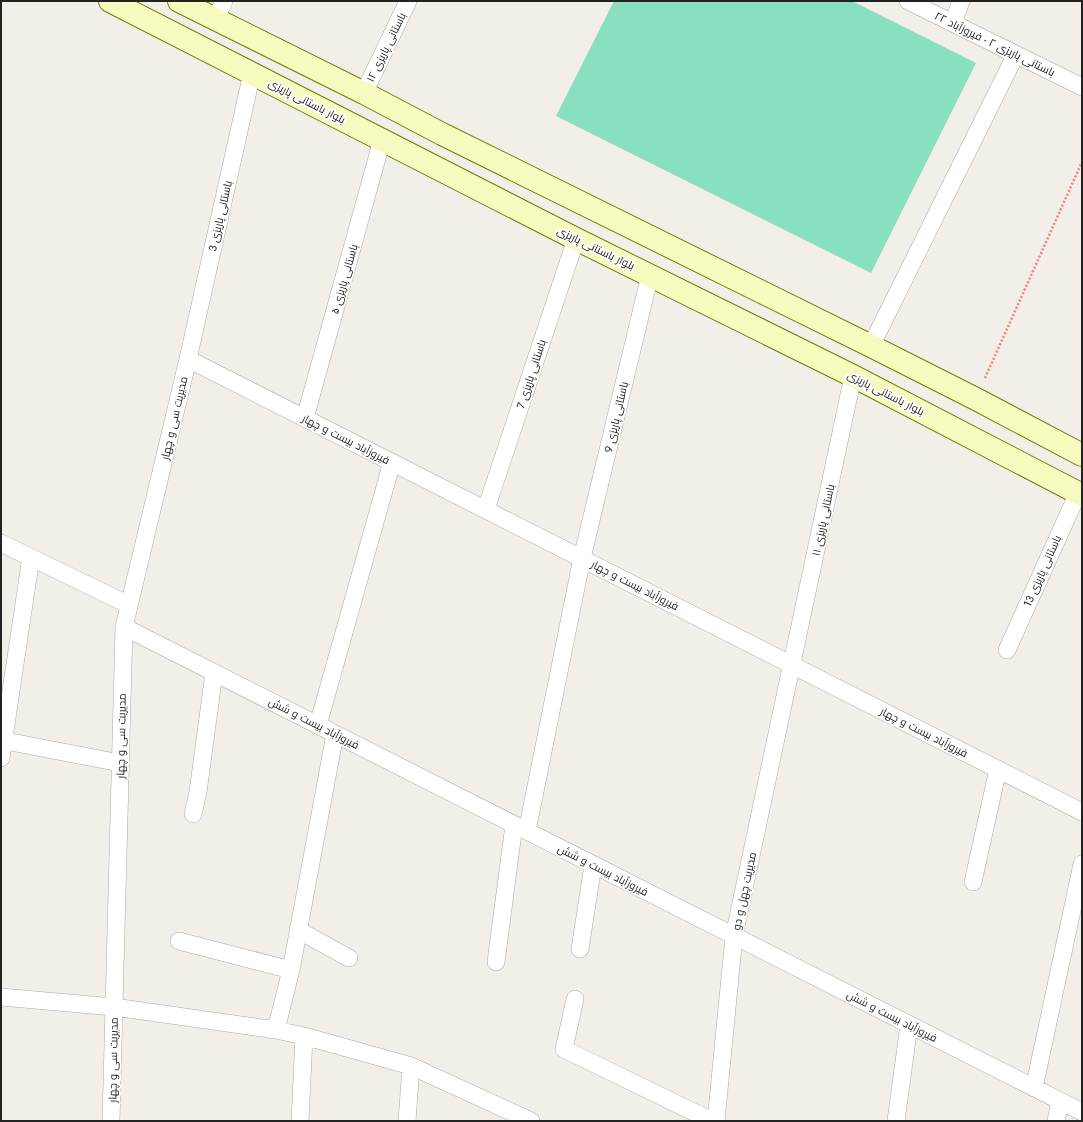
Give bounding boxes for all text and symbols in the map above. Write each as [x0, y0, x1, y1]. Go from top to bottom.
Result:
street label: باستانی پاریزی ۲ - فیروزآباد ۲۲ [932, 8, 1058, 80]
street label: باستانی پاریزی ۱۲ [362, 10, 410, 84]
street label: بلوار باستانی پاریزی [266, 75, 348, 127]
street label: باستانی پاریزی 3 [204, 179, 236, 253]
street label: بلوار باستانی پاریزی [554, 222, 638, 274]
street label: باستانی پاریزی ۵ [326, 242, 362, 316]
street label: باستانی پاریزی 7 [512, 337, 550, 411]
street label: بلوار باستانی پاریزی [845, 367, 927, 419]
street label: مدیریت سی و چهار [156, 375, 191, 462]
street label: باستانی پاریزی 9 [600, 380, 632, 454]
street label: فیروزآباد بیست و چهار [298, 409, 393, 468]
street label: باستانی پاریزی ۱۱ [808, 483, 838, 557]
street label: باستانی پاریزی 13 [1019, 532, 1065, 609]
street label: فیروزآباد بیست و چهار [587, 555, 682, 614]
street label: مدیریت سی و چهار [112, 693, 130, 780]
street label: فیروزآباد بیست و شش [266, 693, 362, 753]
street label: فیروزآباد بیست و چهار [876, 702, 971, 761]
street label: فیروزآباد بیست و شش [555, 840, 651, 900]
street label: مدیریت چهل و دو [728, 851, 760, 931]
street label: فیروزآباد بیست و شش [844, 986, 940, 1046]
street label: مدیریت سی و چهار [104, 1017, 122, 1104]

